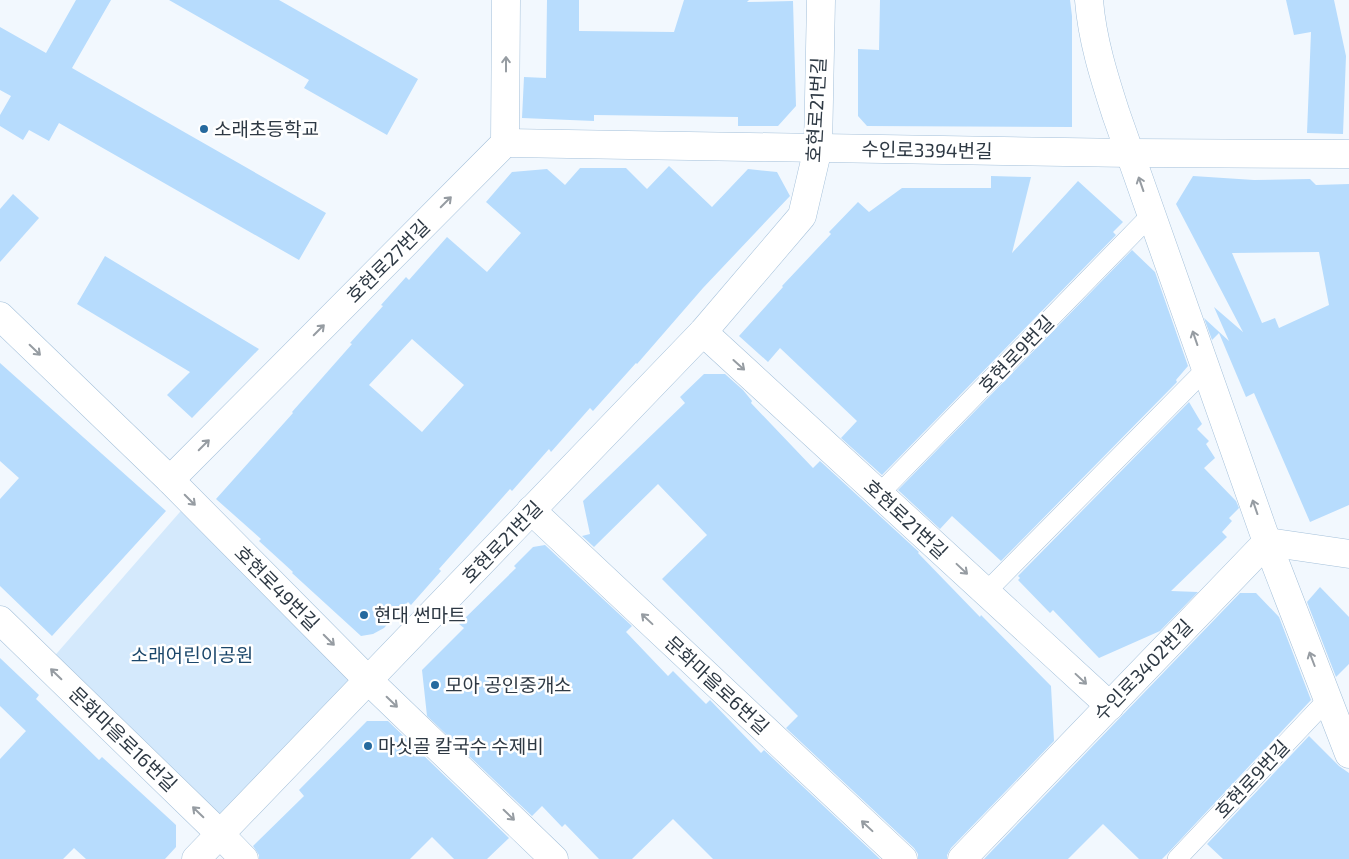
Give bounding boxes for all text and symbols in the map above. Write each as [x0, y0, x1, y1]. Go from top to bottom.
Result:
one-way arrow [501, 57, 511, 73]
street label: 호현로21번길 [801, 57, 830, 163]
place label: 소래초등학교 [214, 117, 319, 140]
marker: 소래초등학교 [198, 123, 210, 135]
street label: 수인로3394번길 [861, 137, 993, 162]
one-way arrow [1136, 177, 1145, 193]
one-way arrow [440, 196, 452, 209]
street label: 호현로27번길 [341, 214, 434, 307]
street label: 호현로9번길 [973, 310, 1058, 397]
one-way arrow [313, 324, 325, 336]
one-way arrow [1190, 330, 1199, 346]
one-way arrow [29, 344, 41, 356]
one-way arrow [732, 359, 745, 371]
one-way arrow [198, 439, 211, 451]
street label: 호현로21번길 [860, 474, 953, 563]
one-way arrow [183, 493, 195, 505]
street label: 호현로21번길 [457, 496, 547, 588]
one-way arrow [1250, 500, 1259, 516]
street label: 호현로49번길 [230, 541, 324, 635]
one-way arrow [955, 564, 968, 575]
place label: 현대 썬마트 [374, 603, 466, 626]
marker: 현대 썬마트 [358, 609, 370, 621]
one-way arrow [640, 613, 653, 625]
street label: 수인로3402번길 [1089, 614, 1197, 725]
street label: 문화마을로6번길 [661, 631, 774, 738]
one-way arrow [322, 634, 335, 646]
park label: 소래어린이공원 [131, 643, 253, 666]
one-way arrow [1307, 652, 1316, 668]
one-way arrow [50, 668, 62, 680]
place label: 모아 공인중개소 [445, 673, 572, 696]
one-way arrow [1075, 673, 1088, 685]
marker: 모아 공인중개소 [429, 679, 441, 691]
street label: 문화마을로16번길 [65, 681, 182, 796]
one-way arrow [385, 696, 398, 708]
place label: 마싯골 칼국수 수제비 [378, 734, 544, 757]
street label: 호현로9번길 [1210, 735, 1294, 822]
marker: 마싯골 칼국수 수제비 [362, 740, 374, 752]
one-way arrow [191, 806, 204, 818]
one-way arrow [502, 809, 515, 821]
one-way arrow [861, 820, 874, 832]

